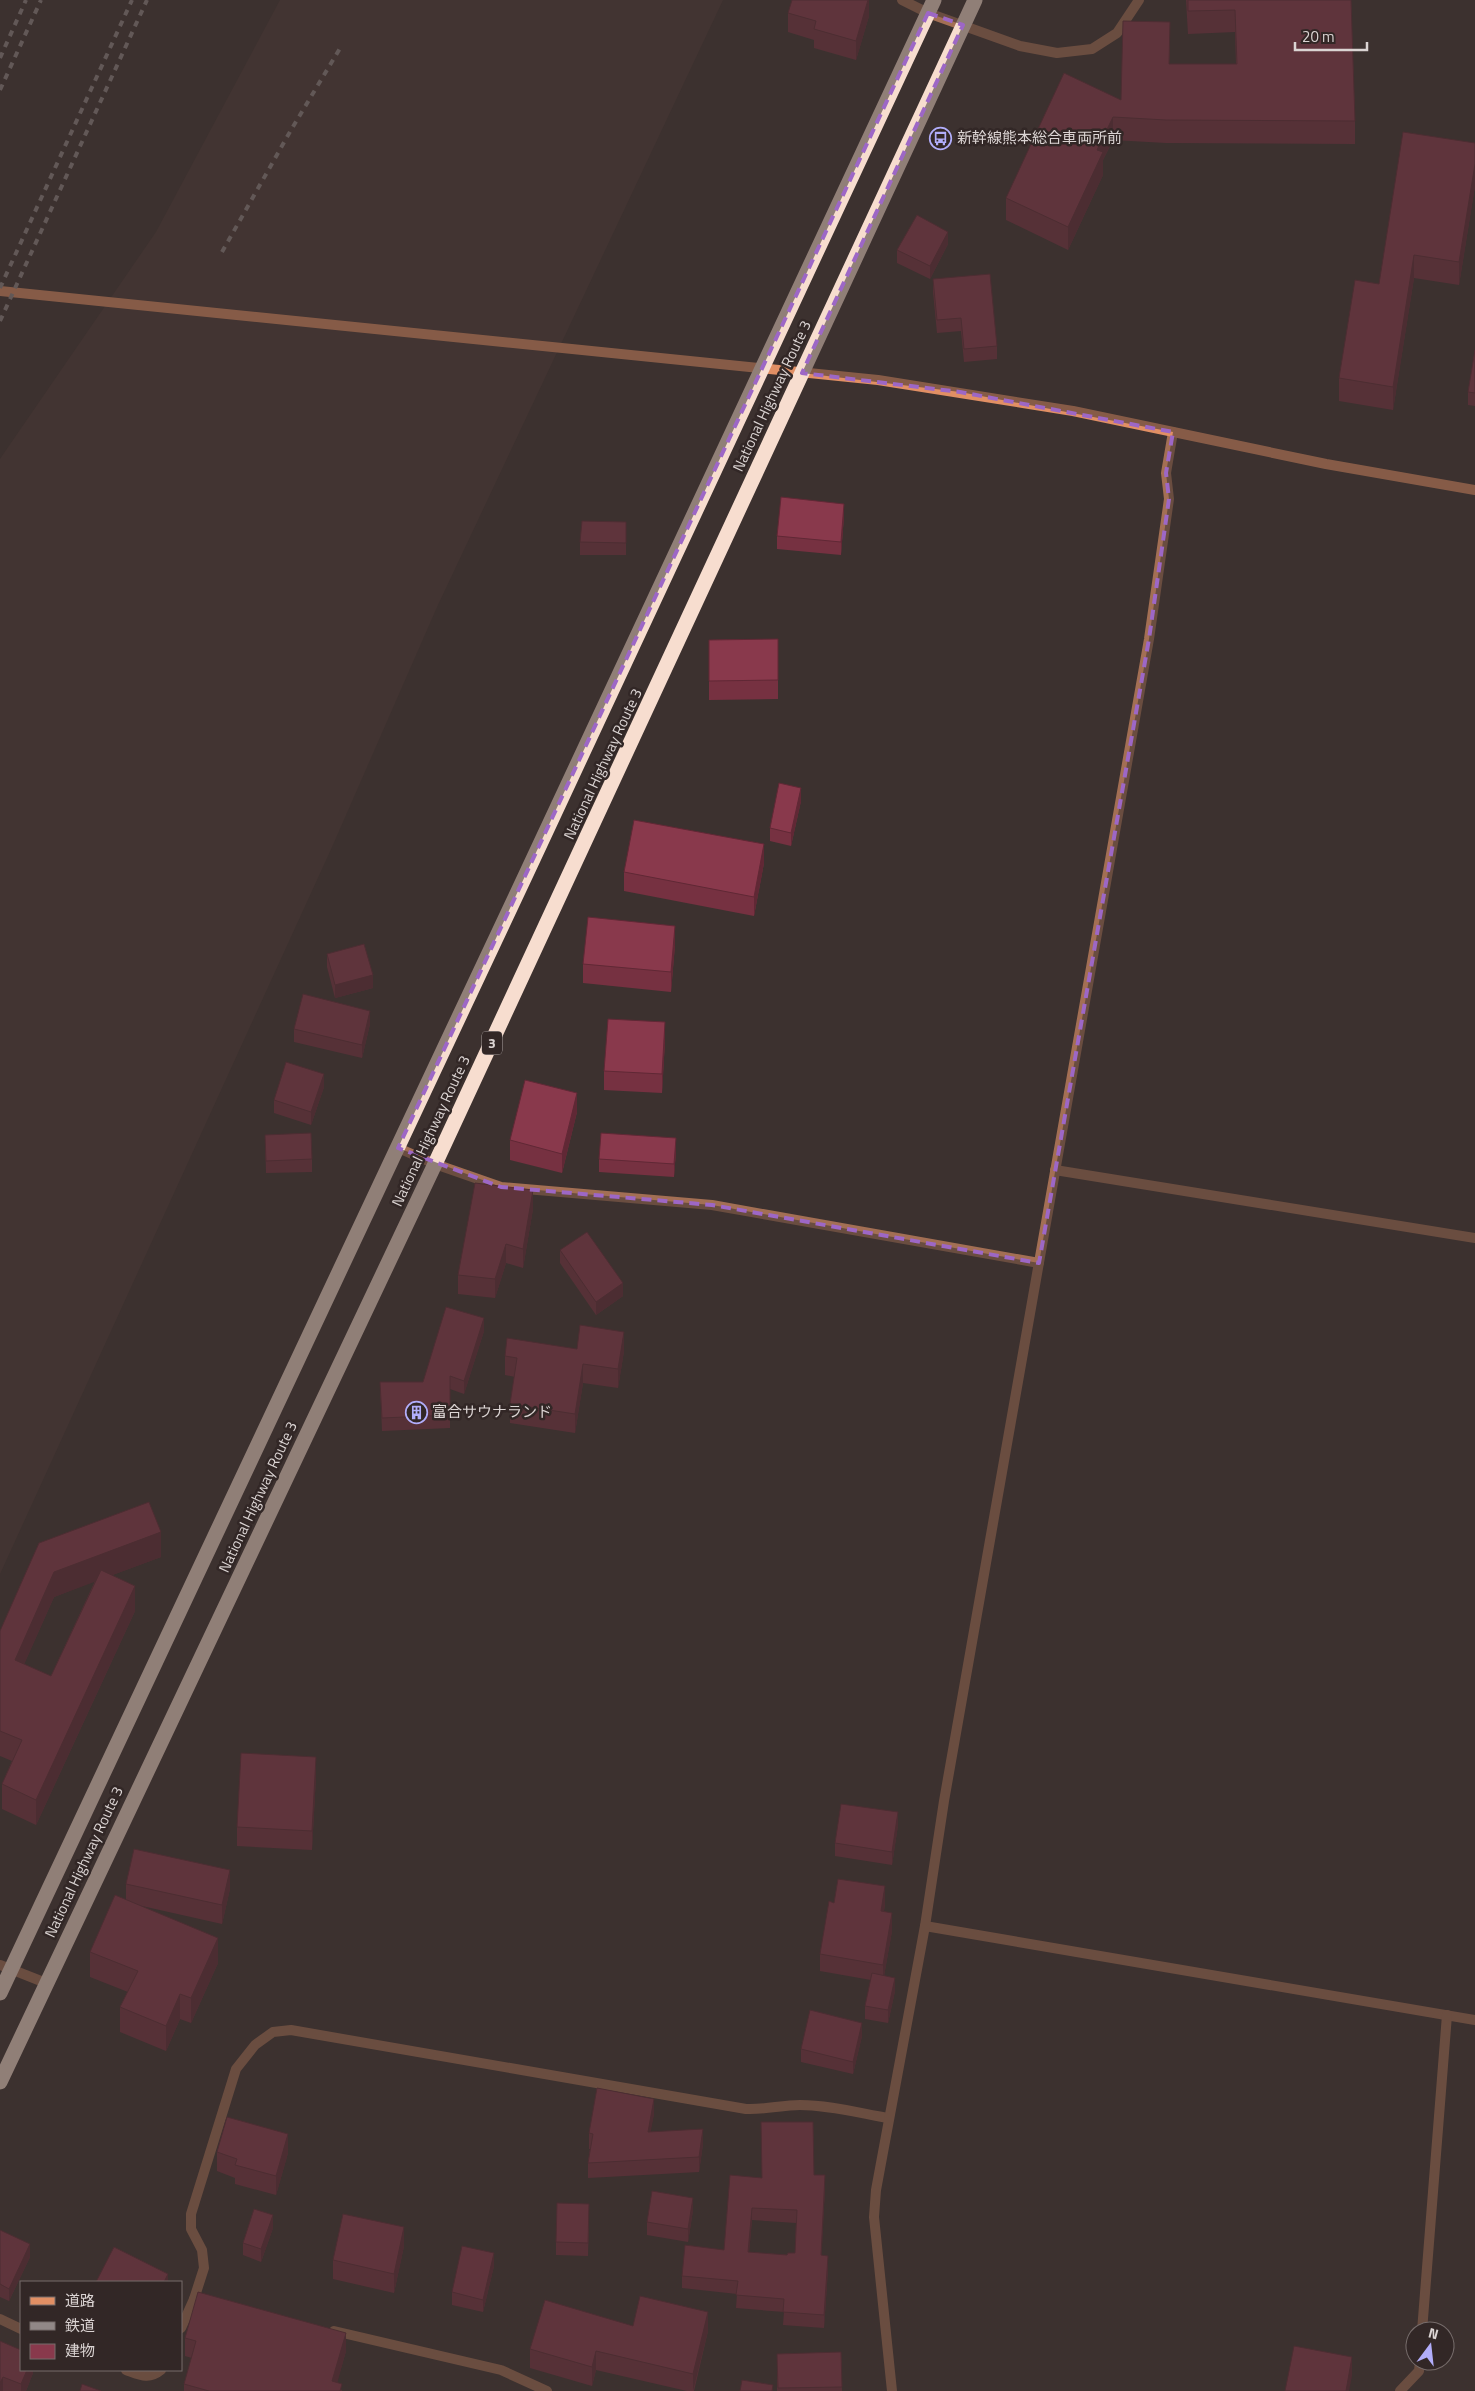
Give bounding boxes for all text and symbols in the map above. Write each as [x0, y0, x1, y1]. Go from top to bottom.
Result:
scale bar [1295, 20, 1368, 52]
text: 20 m [1302, 25, 1335, 48]
bus stop icon: 新幹線熊本総合車両所前 [929, 126, 953, 150]
place label: 新幹線熊本総合車両所前 [957, 126, 1122, 149]
street label: National Highway Route 3 [726, 316, 817, 475]
street label: National Highway Route 3 [557, 684, 648, 843]
road number: 3 [482, 1032, 502, 1054]
street label: National Highway Route 3 [385, 1051, 476, 1210]
building icon: 富合サウナランド [404, 1400, 428, 1424]
place label: 富合サウナランド [432, 1400, 552, 1423]
street label: National Highway Route 3 [212, 1417, 303, 1576]
street label: National Highway Route 3 [38, 1782, 129, 1941]
legend [20, 2281, 182, 2371]
text: 道路 [65, 2289, 95, 2312]
text: 鉄道 [65, 2314, 95, 2337]
north arrow [1405, 2321, 1455, 2371]
text: N [1426, 2322, 1441, 2344]
text: 建物 [65, 2339, 95, 2362]

